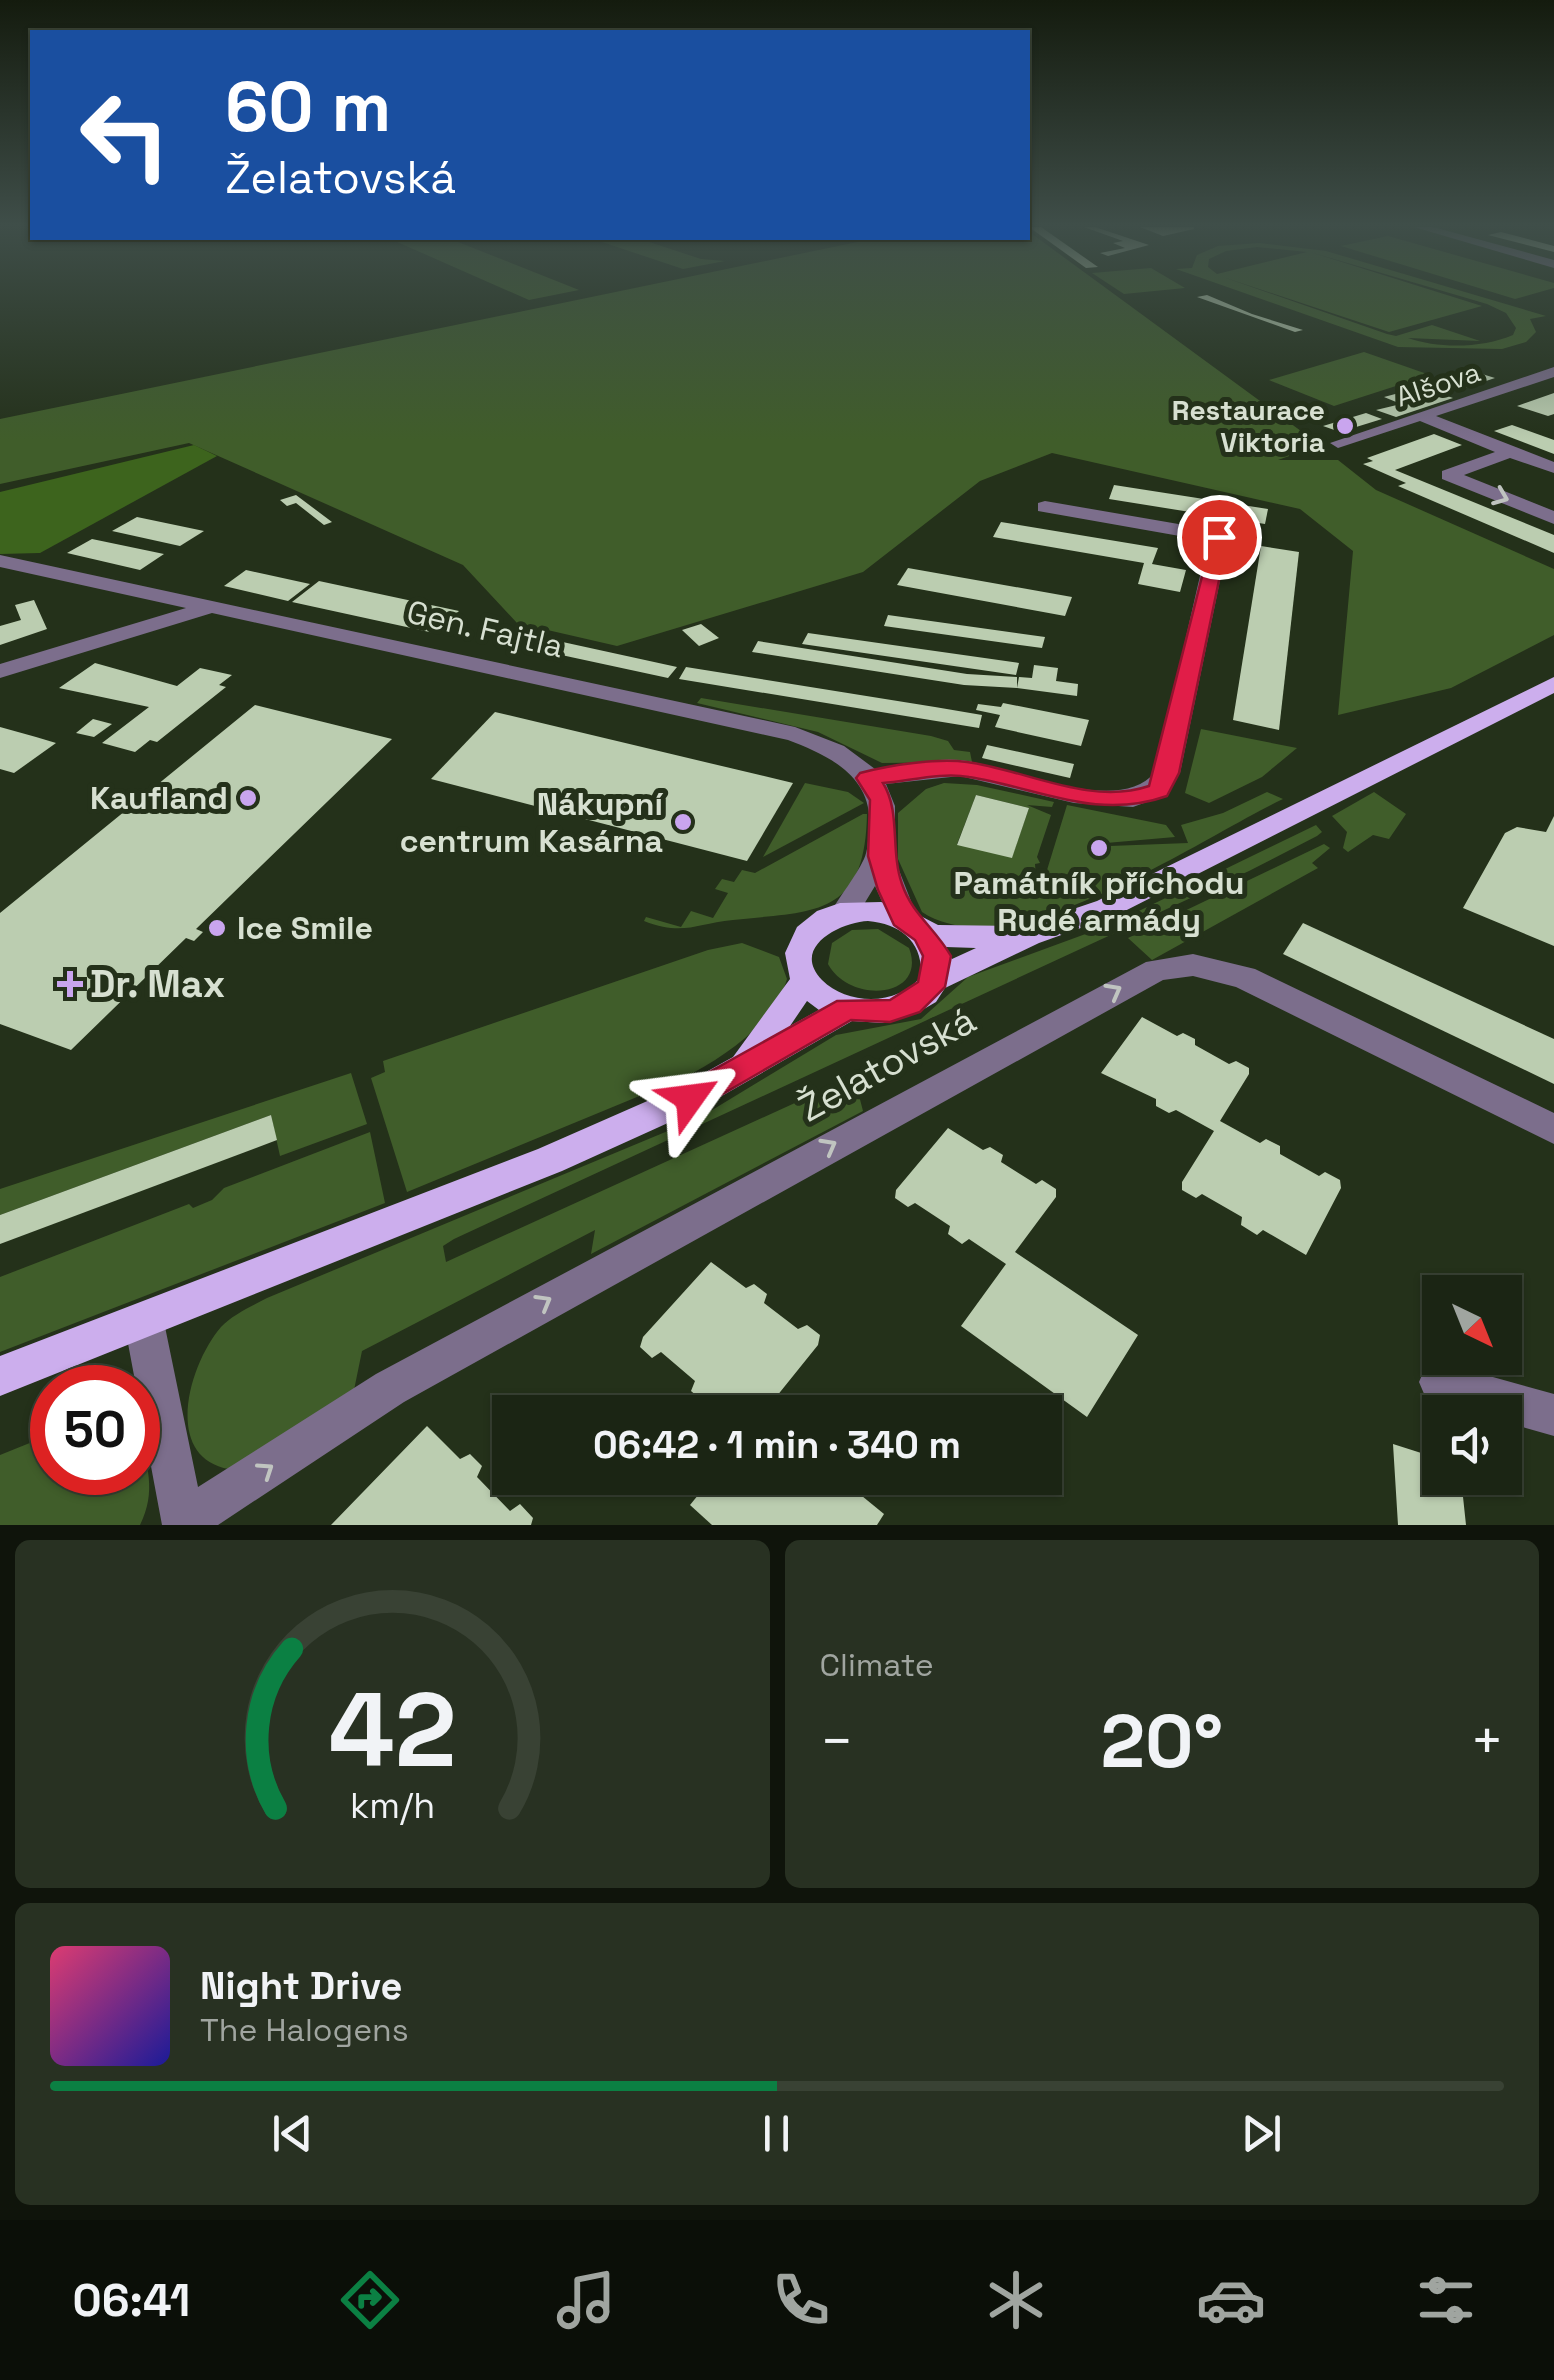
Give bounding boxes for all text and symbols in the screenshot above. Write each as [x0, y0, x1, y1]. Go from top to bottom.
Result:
text: 60 m [225, 62, 391, 151]
icon: left [60, 70, 190, 200]
text: Želatovská [225, 149, 456, 206]
street label: Alšova [1391, 353, 1485, 415]
place label: Restaurace Viktoria [1172, 392, 1325, 460]
marker: Restaurace Viktoria [1334, 415, 1356, 437]
one-way arrow [1491, 485, 1509, 505]
pin [1177, 495, 1262, 580]
icon: arrive [1192, 510, 1247, 565]
street label: Gen. Fajtla [403, 592, 567, 666]
place label: Kaufland [90, 778, 228, 818]
place label: Nákupní centrum Kasárna [400, 784, 663, 861]
marker: Kaufland [237, 787, 259, 809]
marker: Nákupní centrum Kasárna [672, 811, 694, 833]
marker: Památník příchodu Rudé armády [1088, 837, 1110, 859]
place label: Památník příchodu Rudé armády [954, 863, 1244, 940]
place label: Ice Smile [237, 908, 373, 948]
marker: Ice Smile [206, 917, 228, 939]
place label: Dr. Max [90, 960, 225, 1008]
marker: Dr. Max [59, 973, 81, 995]
one-way arrow [1104, 983, 1122, 1003]
street label: Želatovská [790, 996, 984, 1132]
position arrow [638, 1046, 742, 1150]
one-way arrow [818, 1139, 836, 1159]
north arrow [1422, 1275, 1522, 1375]
map controls [1422, 1275, 1522, 1495]
one-way arrow [533, 1294, 551, 1314]
speed limit sign: 50 [30, 1365, 160, 1495]
button: sound [1422, 1395, 1522, 1495]
text: 06:42 · 1 min · 340 m [593, 1421, 961, 1469]
one-way arrow [255, 1463, 273, 1482]
text: Climate [820, 1645, 934, 1685]
text: 42 [328, 1664, 456, 1796]
text: 20° [1100, 1693, 1223, 1789]
text: − [820, 1706, 854, 1776]
text: + [1470, 1706, 1504, 1776]
text: km/h [350, 1783, 435, 1828]
text: Night Drive [200, 1962, 402, 2010]
text: The Halogens [200, 2010, 409, 2050]
icon: previous [265, 2106, 320, 2161]
icon: pause [749, 2106, 804, 2161]
icon: next [1234, 2106, 1289, 2161]
icon: directions [335, 2265, 405, 2335]
icon: music [551, 2265, 621, 2335]
icon: phone [766, 2265, 836, 2335]
icon: climate [981, 2265, 1051, 2335]
icon: car [1196, 2265, 1266, 2335]
icon: filters [1411, 2265, 1481, 2335]
text: 06:41 [73, 2272, 190, 2329]

